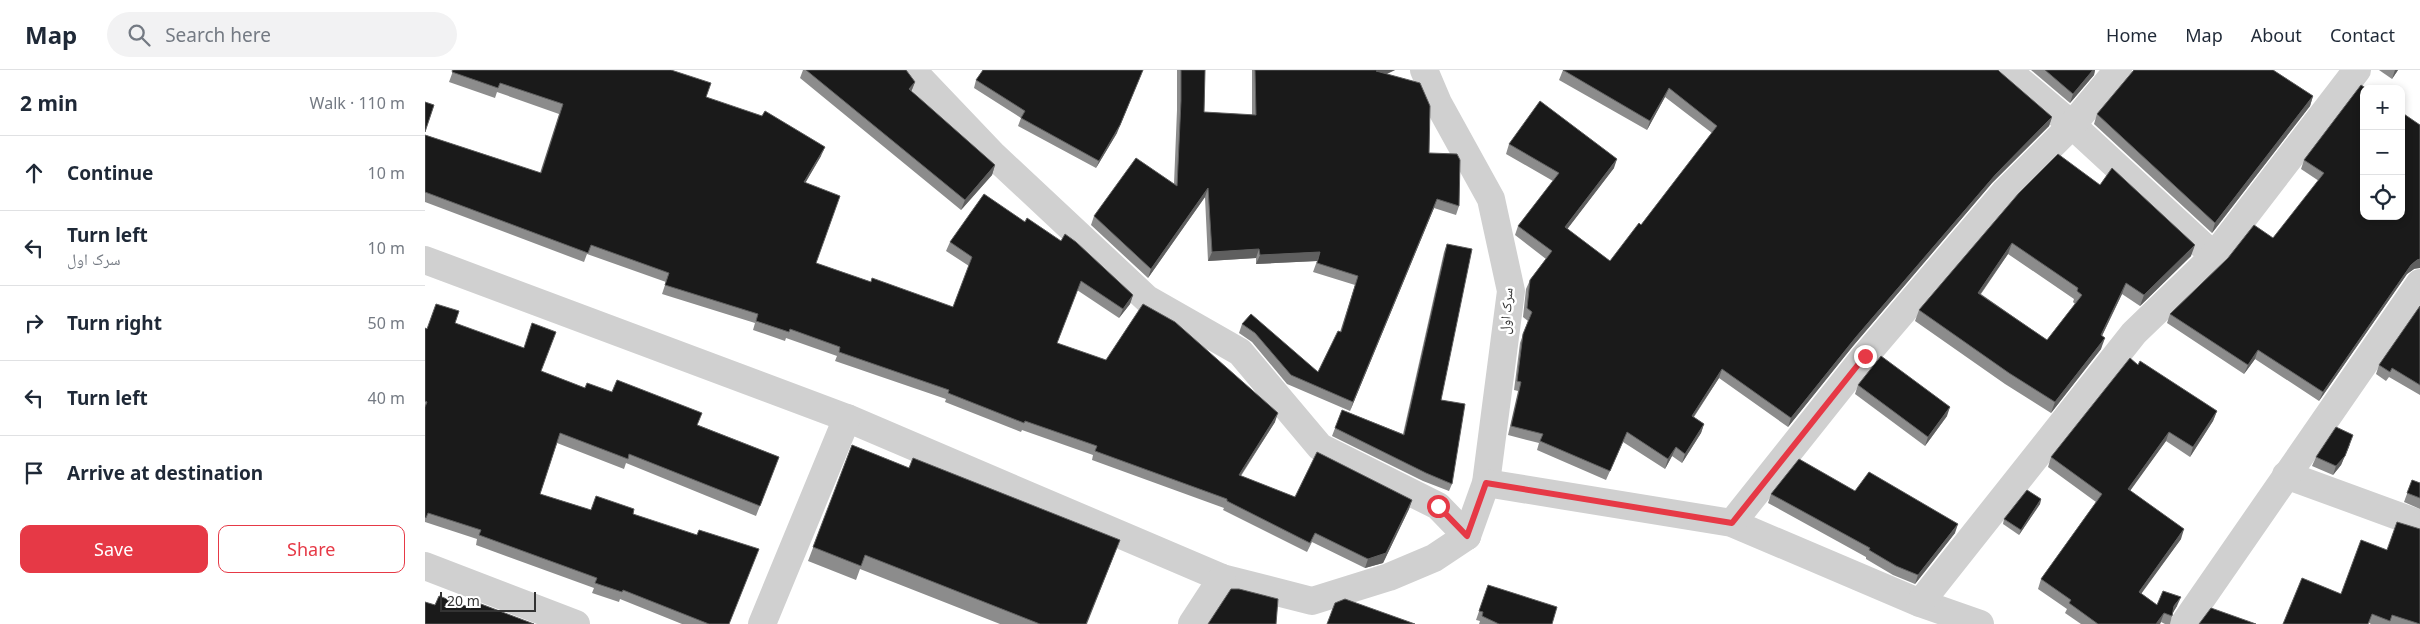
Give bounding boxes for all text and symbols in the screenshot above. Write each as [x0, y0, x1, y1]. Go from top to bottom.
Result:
search box [107, 12, 457, 57]
text: Map [25, 18, 77, 51]
icon: search [125, 21, 153, 49]
text: Search here [165, 22, 271, 48]
text: Home [2106, 23, 2157, 47]
text: Map [2185, 23, 2223, 47]
text: About [2251, 23, 2302, 47]
text: Contact [2330, 23, 2395, 47]
map controls [2360, 85, 2405, 220]
button: + [2360, 85, 2405, 130]
text: 2 min [20, 89, 78, 117]
text: Walk · 110 m [310, 92, 405, 114]
button: − [2360, 130, 2405, 175]
icon: ahead [20, 159, 48, 187]
text: Continue [67, 160, 153, 186]
text: 10 m [368, 162, 405, 184]
button: locate [2360, 175, 2405, 220]
text: Turn left [67, 222, 148, 248]
icon: left [20, 234, 48, 262]
text: 10 m [368, 237, 405, 259]
text: سرک اول [67, 248, 121, 270]
street label: سرک اول [1494, 287, 1517, 335]
icon: right [20, 309, 48, 337]
text: Turn right [67, 310, 162, 336]
text: 50 m [368, 312, 405, 334]
route end [1854, 345, 1877, 368]
icon: left [20, 384, 48, 412]
text: Turn left [67, 385, 148, 411]
text: 40 m [368, 387, 405, 409]
icon: arrive [20, 459, 48, 487]
text: Arrive at destination [67, 460, 263, 486]
route start [1427, 495, 1450, 518]
button: Save [20, 525, 208, 573]
button: Share [218, 525, 405, 573]
scale bar [440, 589, 536, 612]
text: 20 m [447, 591, 480, 610]

